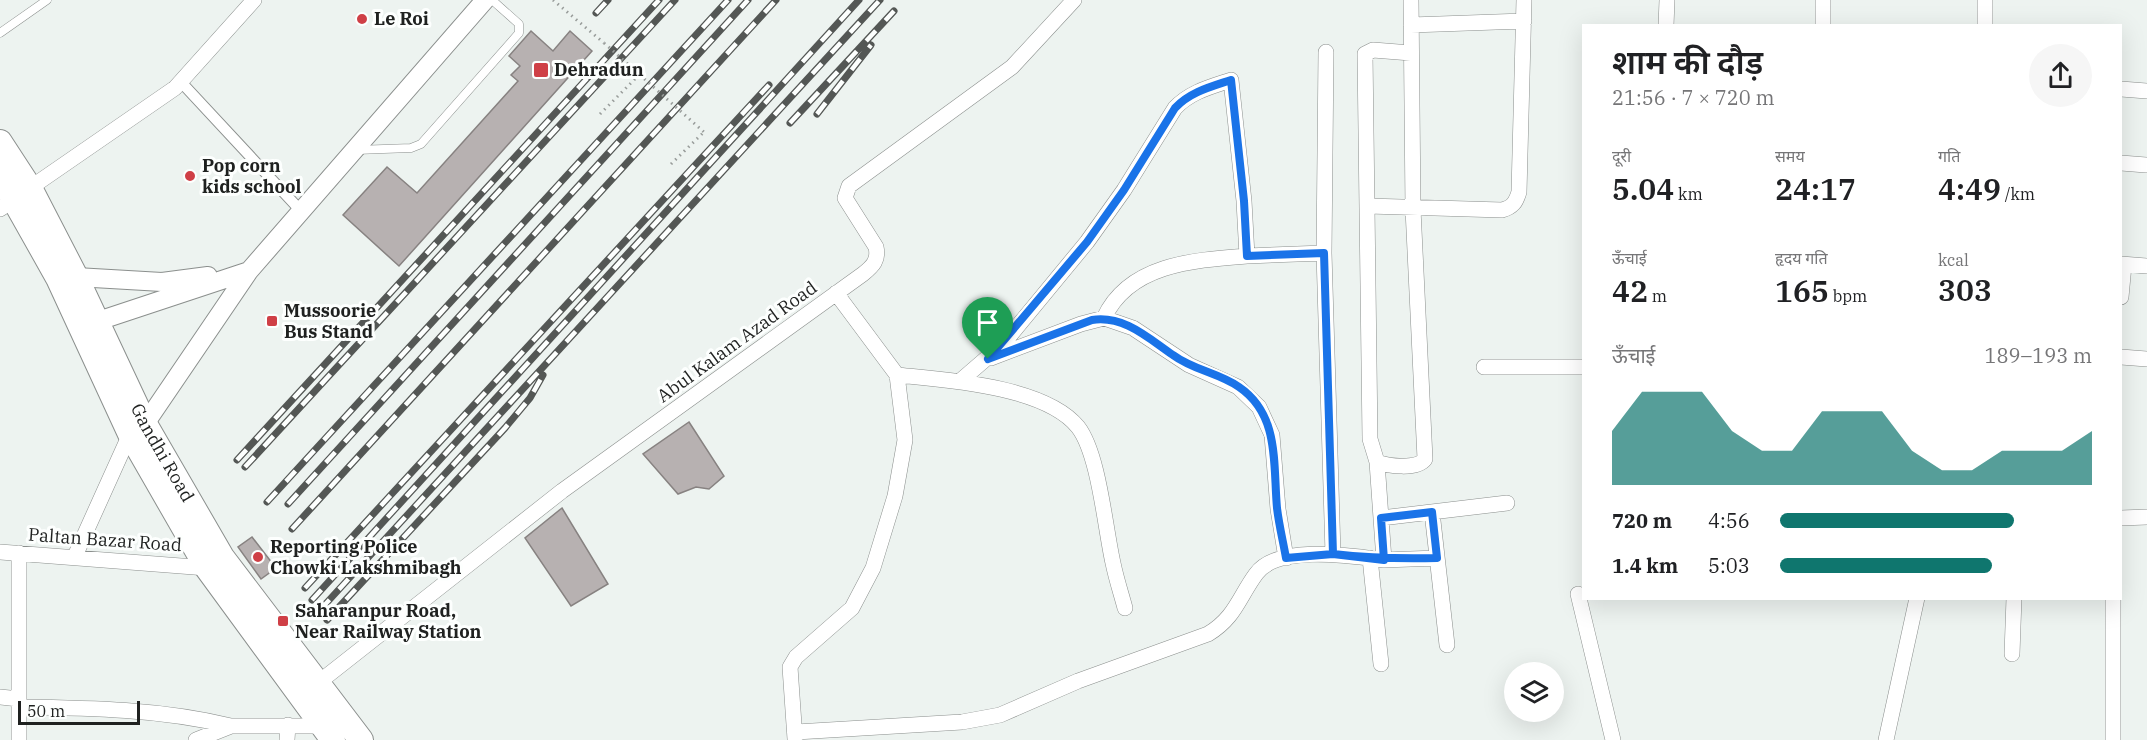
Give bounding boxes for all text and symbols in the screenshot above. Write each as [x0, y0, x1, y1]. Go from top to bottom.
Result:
place label: Le Roi [374, 7, 429, 30]
marker: Le Roi [355, 12, 369, 26]
text: शाम की दौड़ [1612, 40, 1763, 83]
button: share [2029, 44, 2092, 107]
place label: Dehradun [554, 58, 644, 81]
marker: Dehradun [532, 61, 550, 79]
text: 21:56 · 7 × 720 m [1612, 84, 1775, 111]
text: दूरी [1612, 146, 1631, 166]
text: समय [1775, 146, 1805, 166]
text: गति [1938, 146, 1960, 166]
place label: Pop corn kids school [202, 154, 302, 198]
marker: Pop corn kids school [183, 169, 197, 183]
text: 5.04 [1612, 169, 1674, 208]
text: 24:17 [1775, 169, 1856, 208]
text: 4:49 [1938, 169, 2001, 208]
text: km [1674, 184, 1703, 204]
text: /km [2001, 184, 2035, 204]
text: ऊँचाई [1612, 248, 1647, 268]
text: हृदय गति [1775, 248, 1828, 268]
text: kcal [1938, 250, 1969, 270]
text: 303 [1938, 270, 1992, 309]
text: 42 [1612, 271, 1648, 310]
text: 165 [1775, 271, 1829, 310]
street label: Abul Kalam Azad Road [652, 276, 821, 407]
text: m [1648, 286, 1667, 306]
text: bpm [1829, 286, 1867, 306]
pin [962, 297, 1013, 359]
place label: Mussoorie Bus Stand [284, 299, 376, 343]
icon: arrive [971, 306, 1004, 339]
marker: Mussoorie Bus Stand [265, 314, 279, 328]
text: ऊँचाई [1612, 342, 1655, 369]
text: 189–193 m [1985, 342, 2092, 369]
street label: Gandhi Road [126, 400, 200, 506]
text: 720 m [1612, 507, 1672, 534]
text: 4:56 [1708, 507, 1750, 534]
street label: Paltan Bazar Road [27, 523, 183, 556]
place label: Reporting Police Chowki Lakshmibagh [270, 535, 462, 579]
marker: Reporting Police Chowki Lakshmibagh [251, 550, 265, 564]
text: 1.4 km [1612, 552, 1678, 579]
text: 5:03 [1708, 552, 1750, 579]
place label: Saharanpur Road, Near Railway Station [295, 599, 482, 643]
marker: Saharanpur Road, Near Railway Station [276, 614, 290, 628]
map controls [1504, 662, 1564, 722]
button: layers [1504, 662, 1564, 722]
scale bar [18, 698, 140, 726]
text: 50 m [27, 701, 65, 721]

